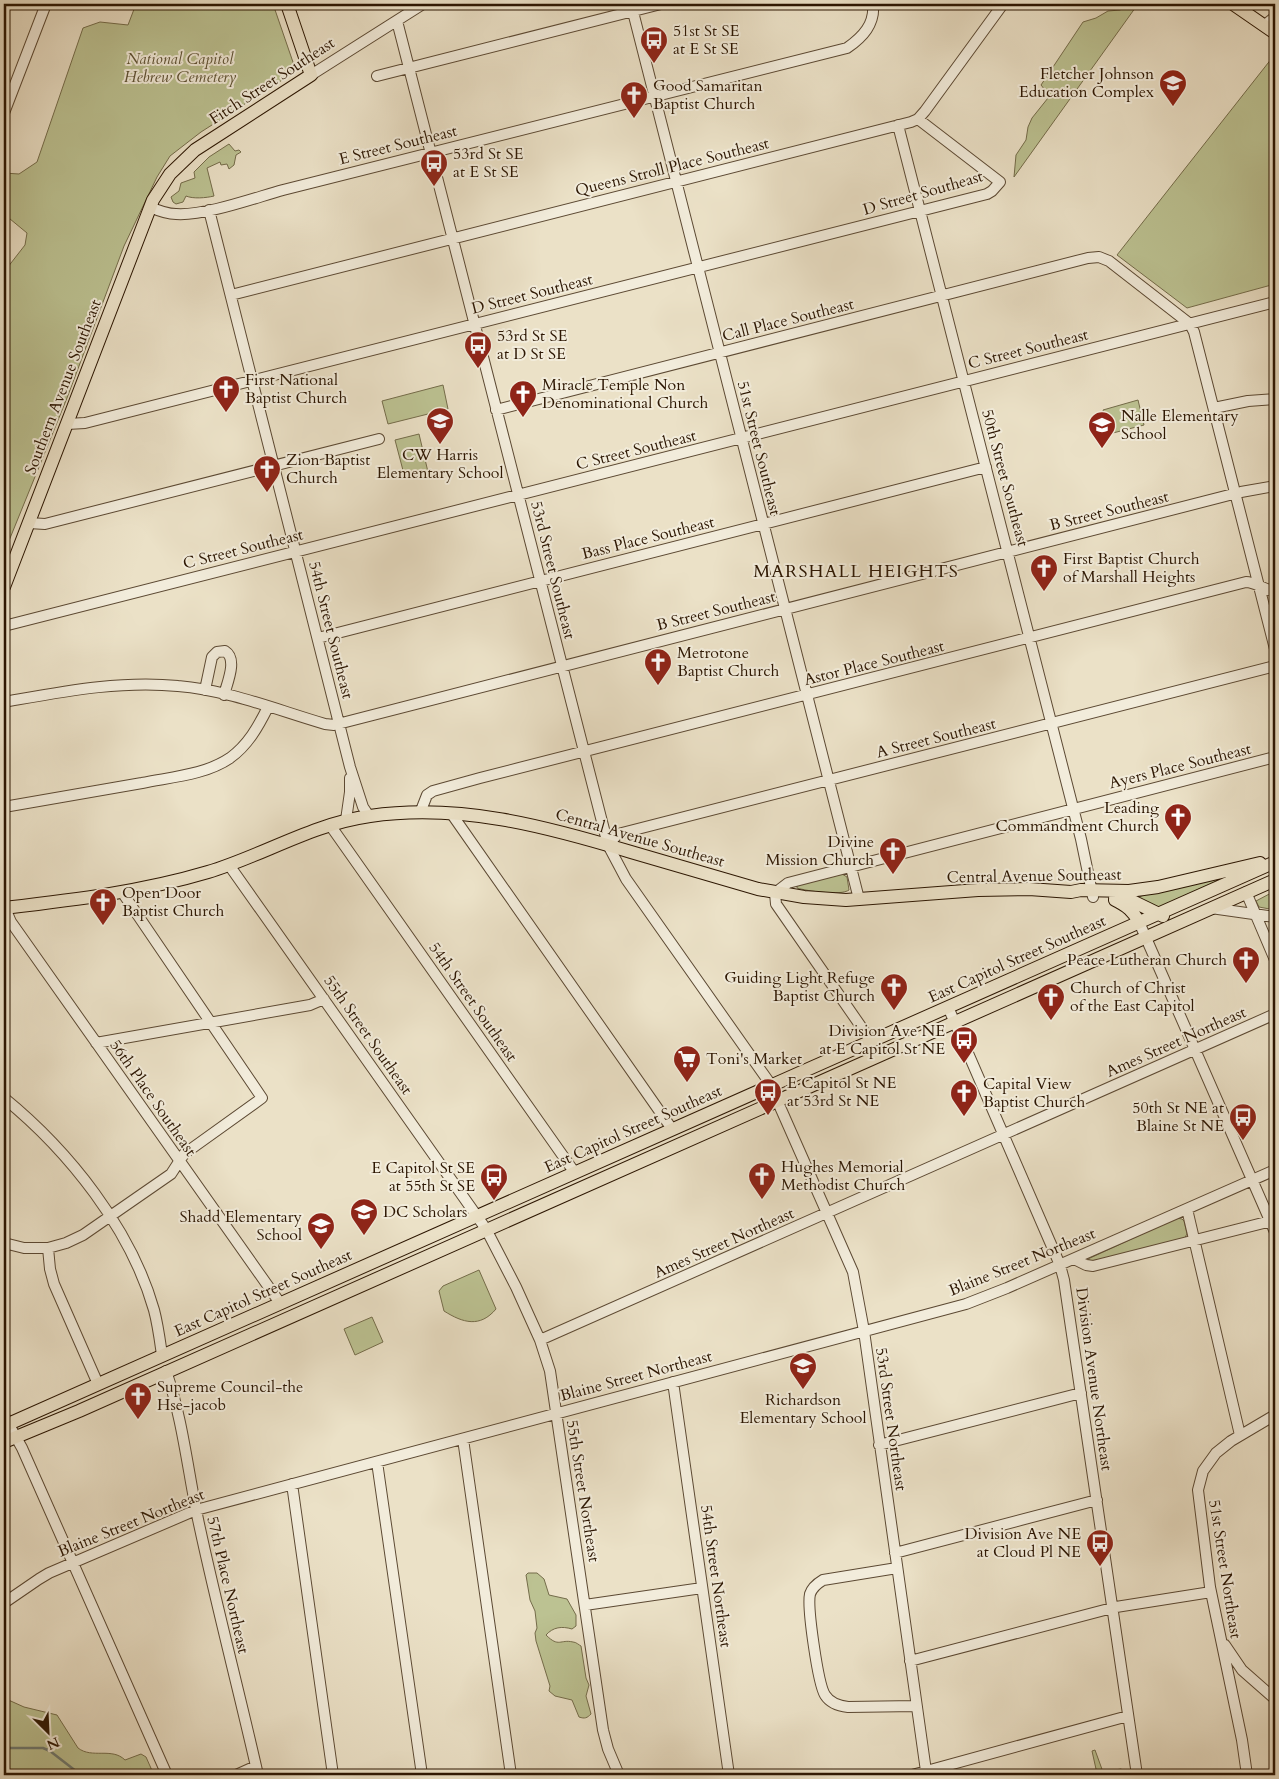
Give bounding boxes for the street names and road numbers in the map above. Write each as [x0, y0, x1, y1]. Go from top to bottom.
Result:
street label: Fitch Street Southeast [205, 32, 339, 130]
street label: E Street Southeast [337, 120, 459, 170]
street label: Queens Stroll Place Southeast [573, 132, 771, 202]
street label: D Street Southeast [860, 165, 986, 221]
street label: D Street Southeast [469, 268, 595, 320]
street label: Call Place Southeast [720, 293, 856, 347]
street label: Southern Avenue Southeast [19, 296, 107, 478]
street label: C Street Southeast [966, 323, 1090, 375]
street label: 51st Street Southeast [732, 379, 786, 517]
street label: 50th Street Southeast [976, 407, 1034, 549]
street label: C Street Southeast [574, 424, 698, 476]
street label: B Street Southeast [1047, 486, 1171, 536]
street label: 53rd Street Southeast [525, 499, 581, 641]
street label: Bass Place Southeast [579, 511, 717, 565]
street label: C Street Southeast [181, 523, 305, 575]
street label: 54th Street Southeast [303, 559, 359, 701]
street label: B Street Southeast [654, 586, 778, 636]
street label: Astor Place Southeast [802, 635, 946, 691]
street label: A Street Southeast [874, 713, 998, 763]
street label: Ayers Place Southeast [1107, 738, 1253, 794]
street label: Central Avenue Southeast [553, 803, 727, 873]
street label: Central Avenue Southeast [946, 863, 1122, 889]
street label: East Capitol Street Southeast [925, 910, 1109, 1008]
street label: 54th Street Southeast [423, 938, 523, 1066]
street label: 55th Street Southeast [318, 971, 418, 1099]
street label: Ames Street Northeast [1102, 1001, 1250, 1083]
street label: 56th Place Southeast [104, 1035, 202, 1161]
street label: East Capitol Street Southeast [541, 1080, 725, 1178]
street label: Ames Street Northeast [650, 1202, 798, 1284]
street label: Blaine Street Northeast [945, 1223, 1099, 1301]
street label: East Capitol Street Southeast [171, 1244, 355, 1342]
street label: Division Avenue Northeast [1070, 1286, 1118, 1472]
street label: Blaine Street Northeast [558, 1345, 714, 1407]
street label: 53rd Street Northeast [870, 1346, 912, 1492]
street label: 55th Street Northeast [561, 1418, 605, 1564]
street label: Blaine Street Northeast [54, 1484, 208, 1562]
street label: 51st Street Northeast [1203, 1498, 1247, 1640]
street label: 54th Street Northeast [695, 1503, 737, 1649]
street label: 57th Place Northeast [201, 1514, 255, 1656]

